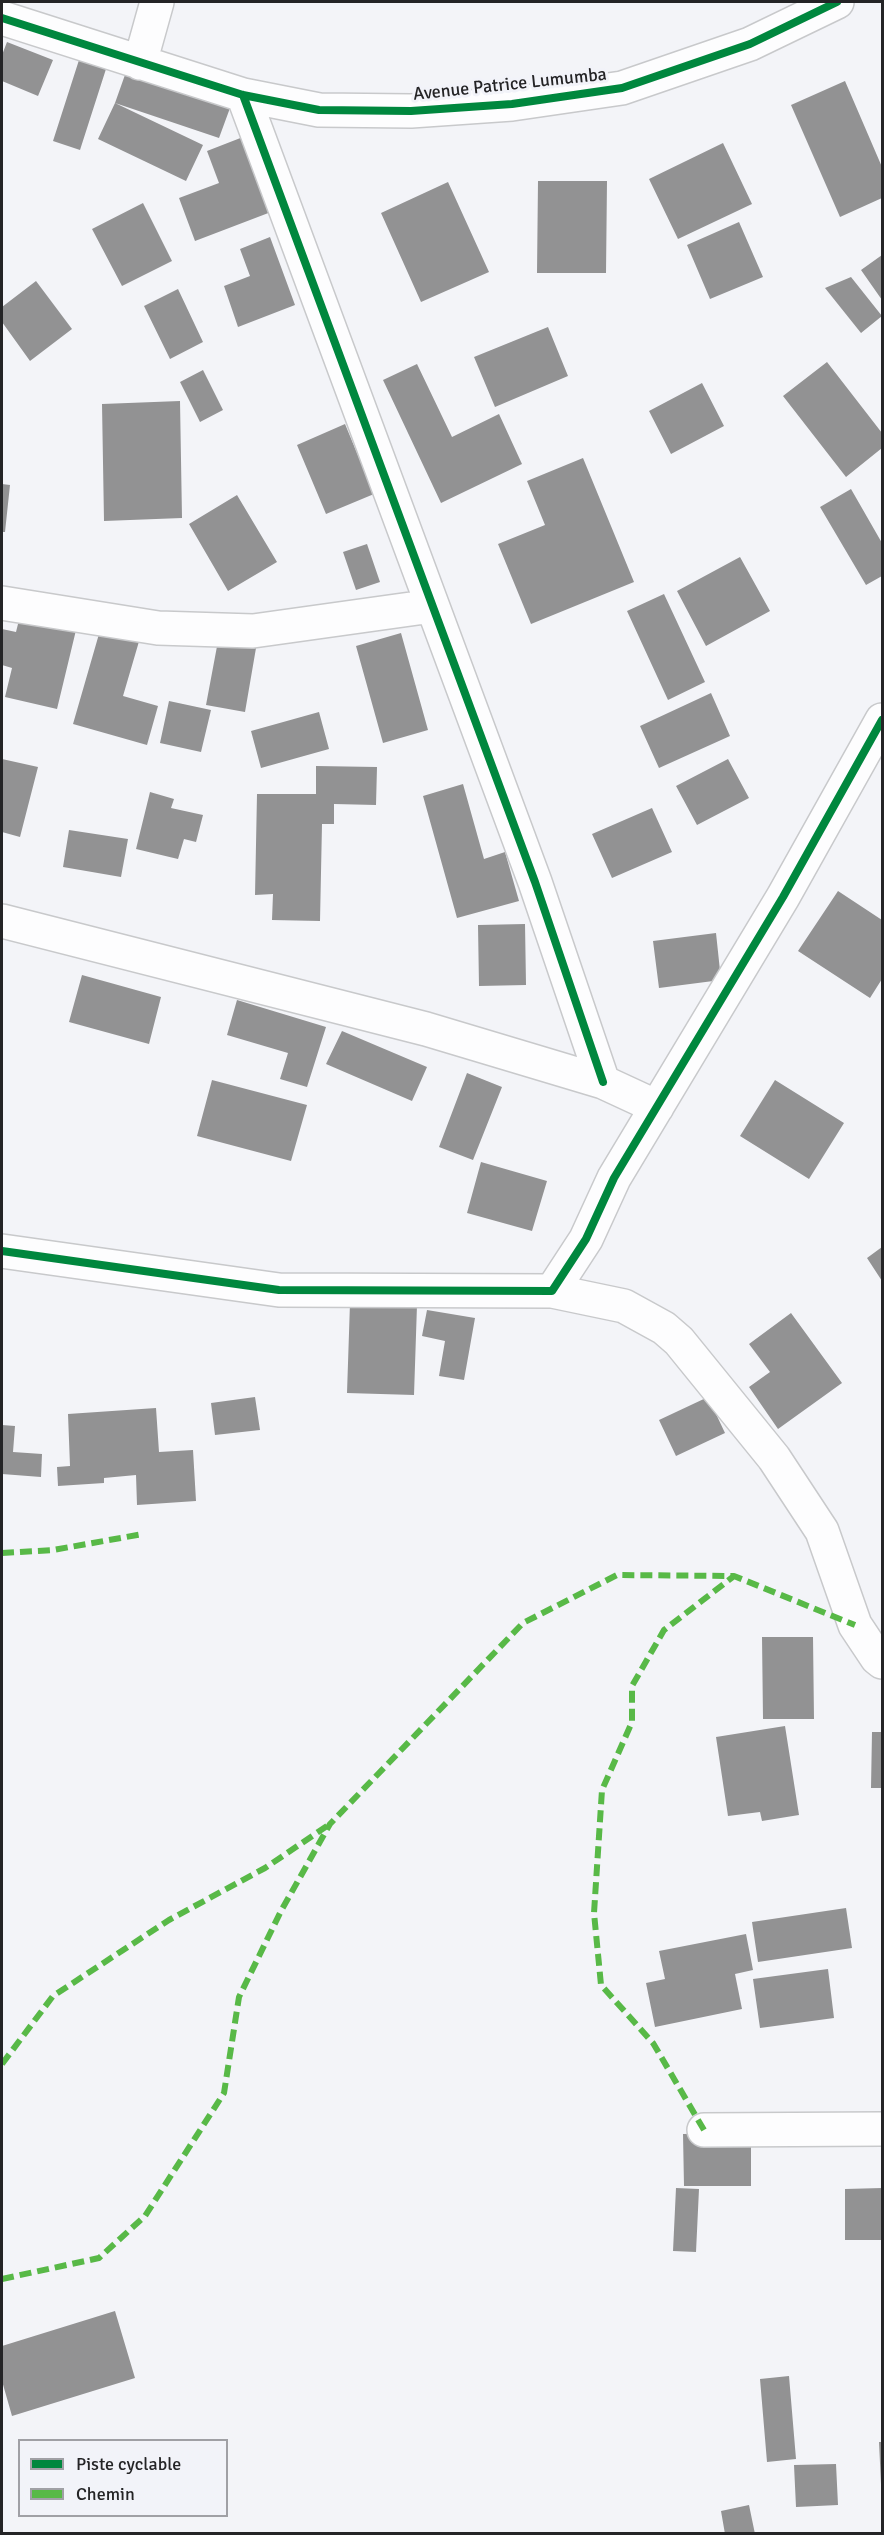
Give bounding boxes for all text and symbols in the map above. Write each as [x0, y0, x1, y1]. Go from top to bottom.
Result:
street label: Avenue Patrice Lumumba [412, 64, 608, 106]
legend [18, 2439, 228, 2517]
text: Piste cyclable [76, 2453, 181, 2475]
text: Chemin [76, 2483, 135, 2505]

